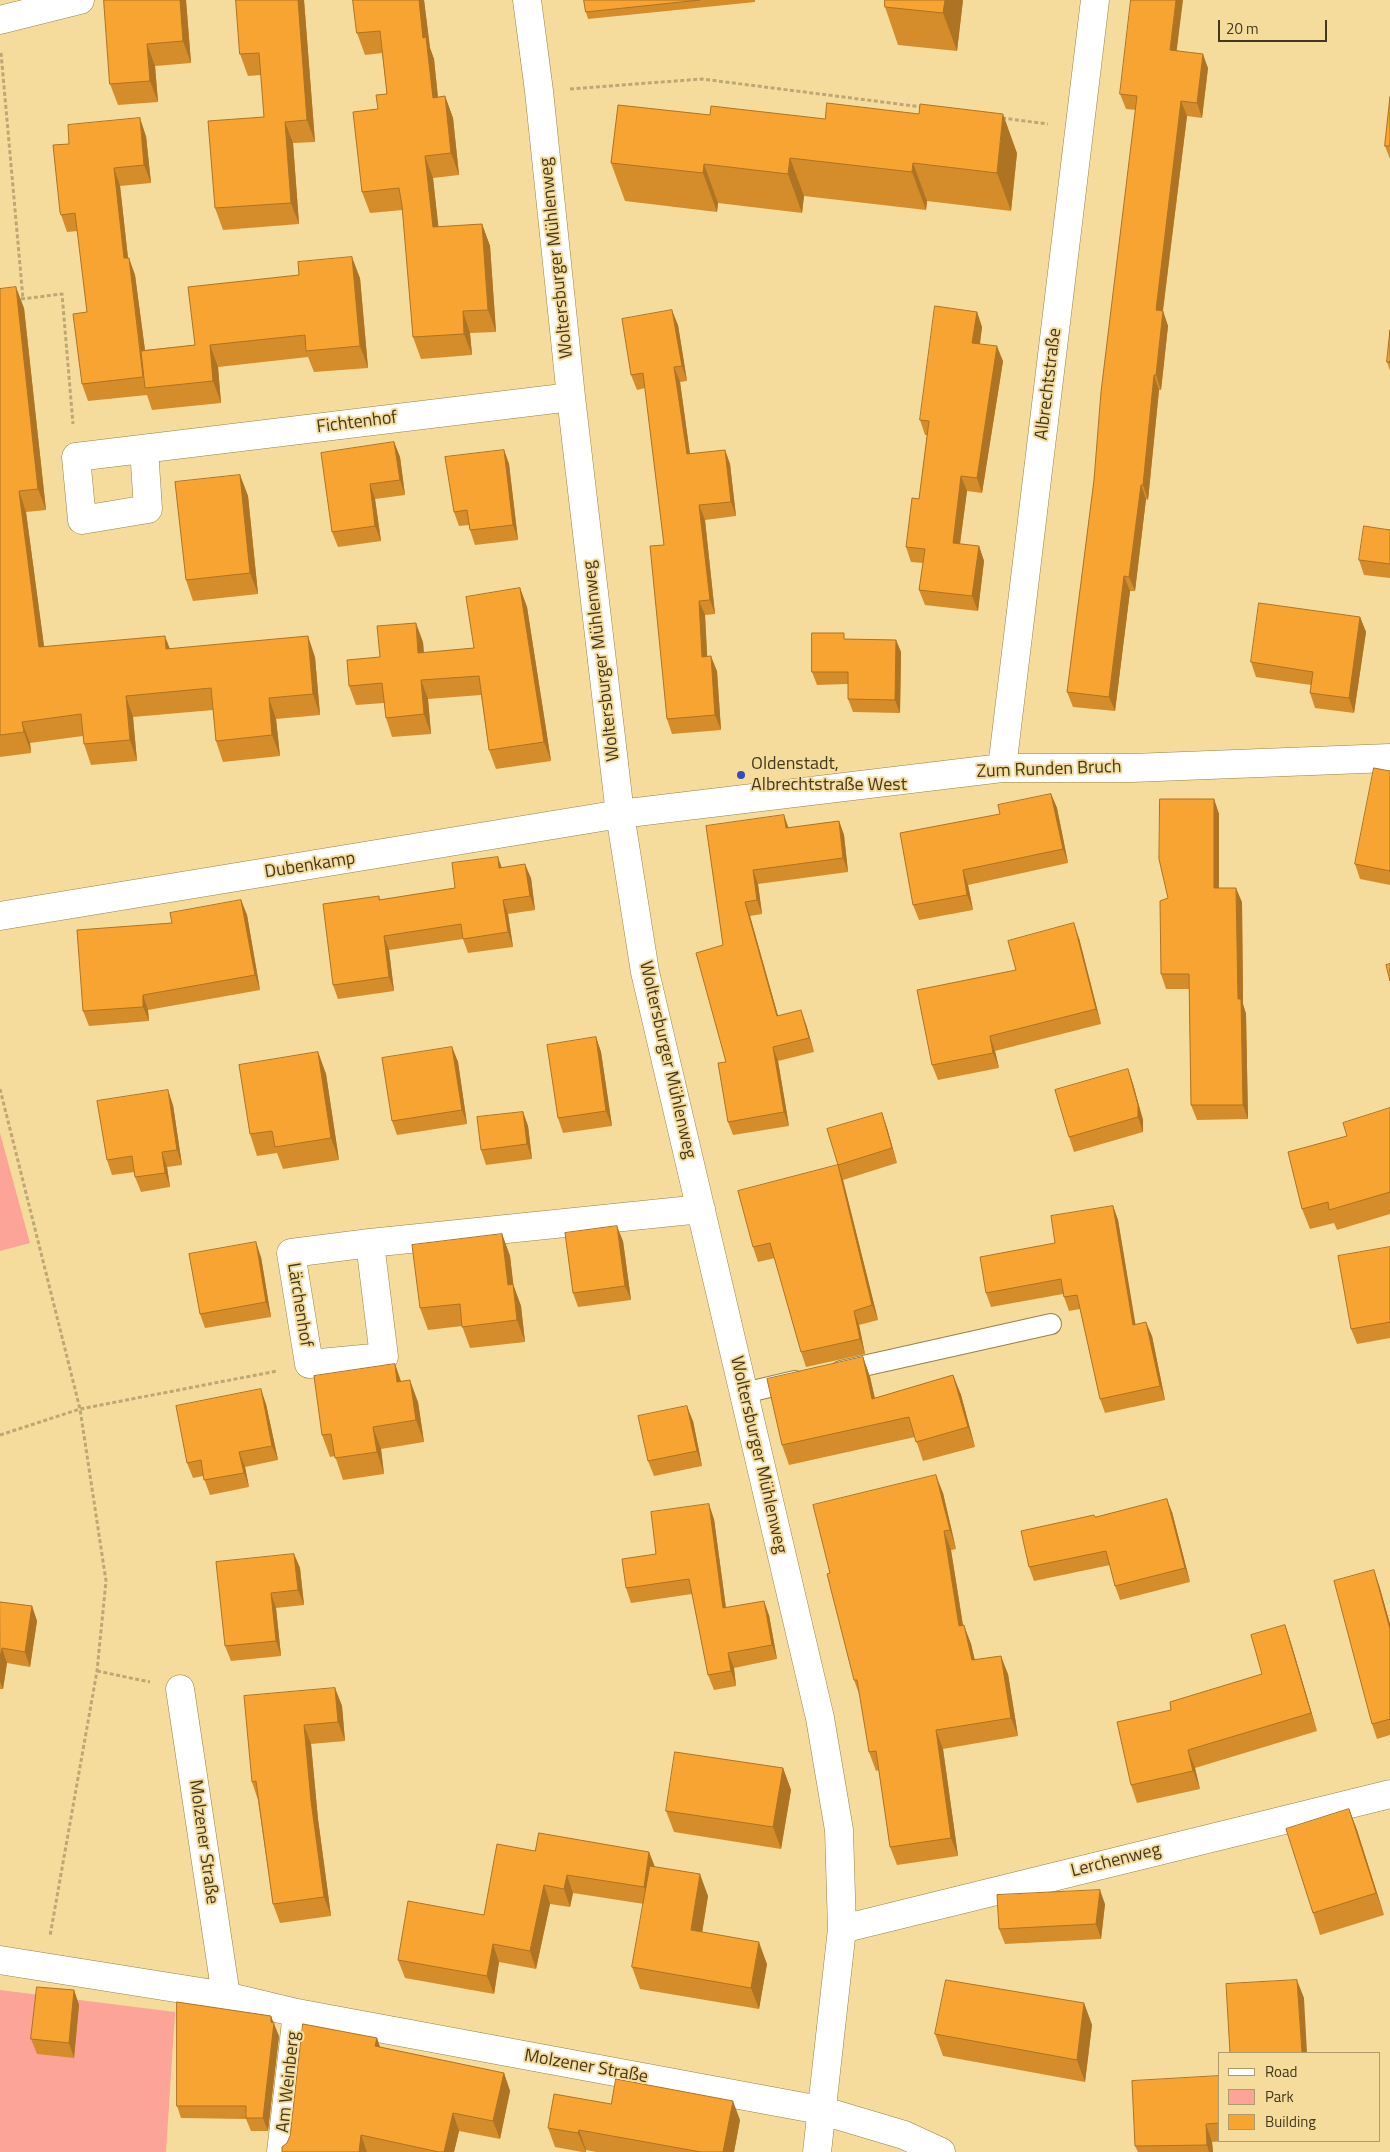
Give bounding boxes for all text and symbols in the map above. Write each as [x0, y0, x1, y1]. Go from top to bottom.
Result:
scale bar [1220, 10, 1329, 42]
text: 20 m [1226, 17, 1259, 40]
street label: Woltersburger Mühlenweg [536, 156, 578, 360]
street label: Albrechtstraße [1031, 327, 1067, 441]
street label: Fichtenhof [315, 407, 399, 439]
street label: Woltersburger Mühlenweg [579, 559, 625, 763]
place label: Oldenstadt, Albrechtstraße West [751, 754, 907, 796]
street label: Zum Runden Bruch [976, 757, 1122, 783]
marker: Oldenstadt, Albrechtstraße West [735, 769, 747, 781]
street label: Dubenkamp [263, 848, 357, 884]
street label: Woltersburger Mühlenweg [634, 959, 700, 1161]
street label: Lärchenhof [282, 1261, 316, 1349]
street label: Woltersburger Mühlenweg [725, 1354, 791, 1556]
street label: Molzener Straße [184, 1778, 222, 1906]
street label: Lerchenweg [1069, 1839, 1163, 1883]
street label: Am Weinberg [273, 2030, 305, 2134]
street label: Molzener Straße [522, 2045, 650, 2089]
legend [1218, 2052, 1380, 2142]
text: Road [1265, 2060, 1297, 2083]
text: Park [1265, 2085, 1294, 2108]
text: Building [1265, 2110, 1316, 2133]

